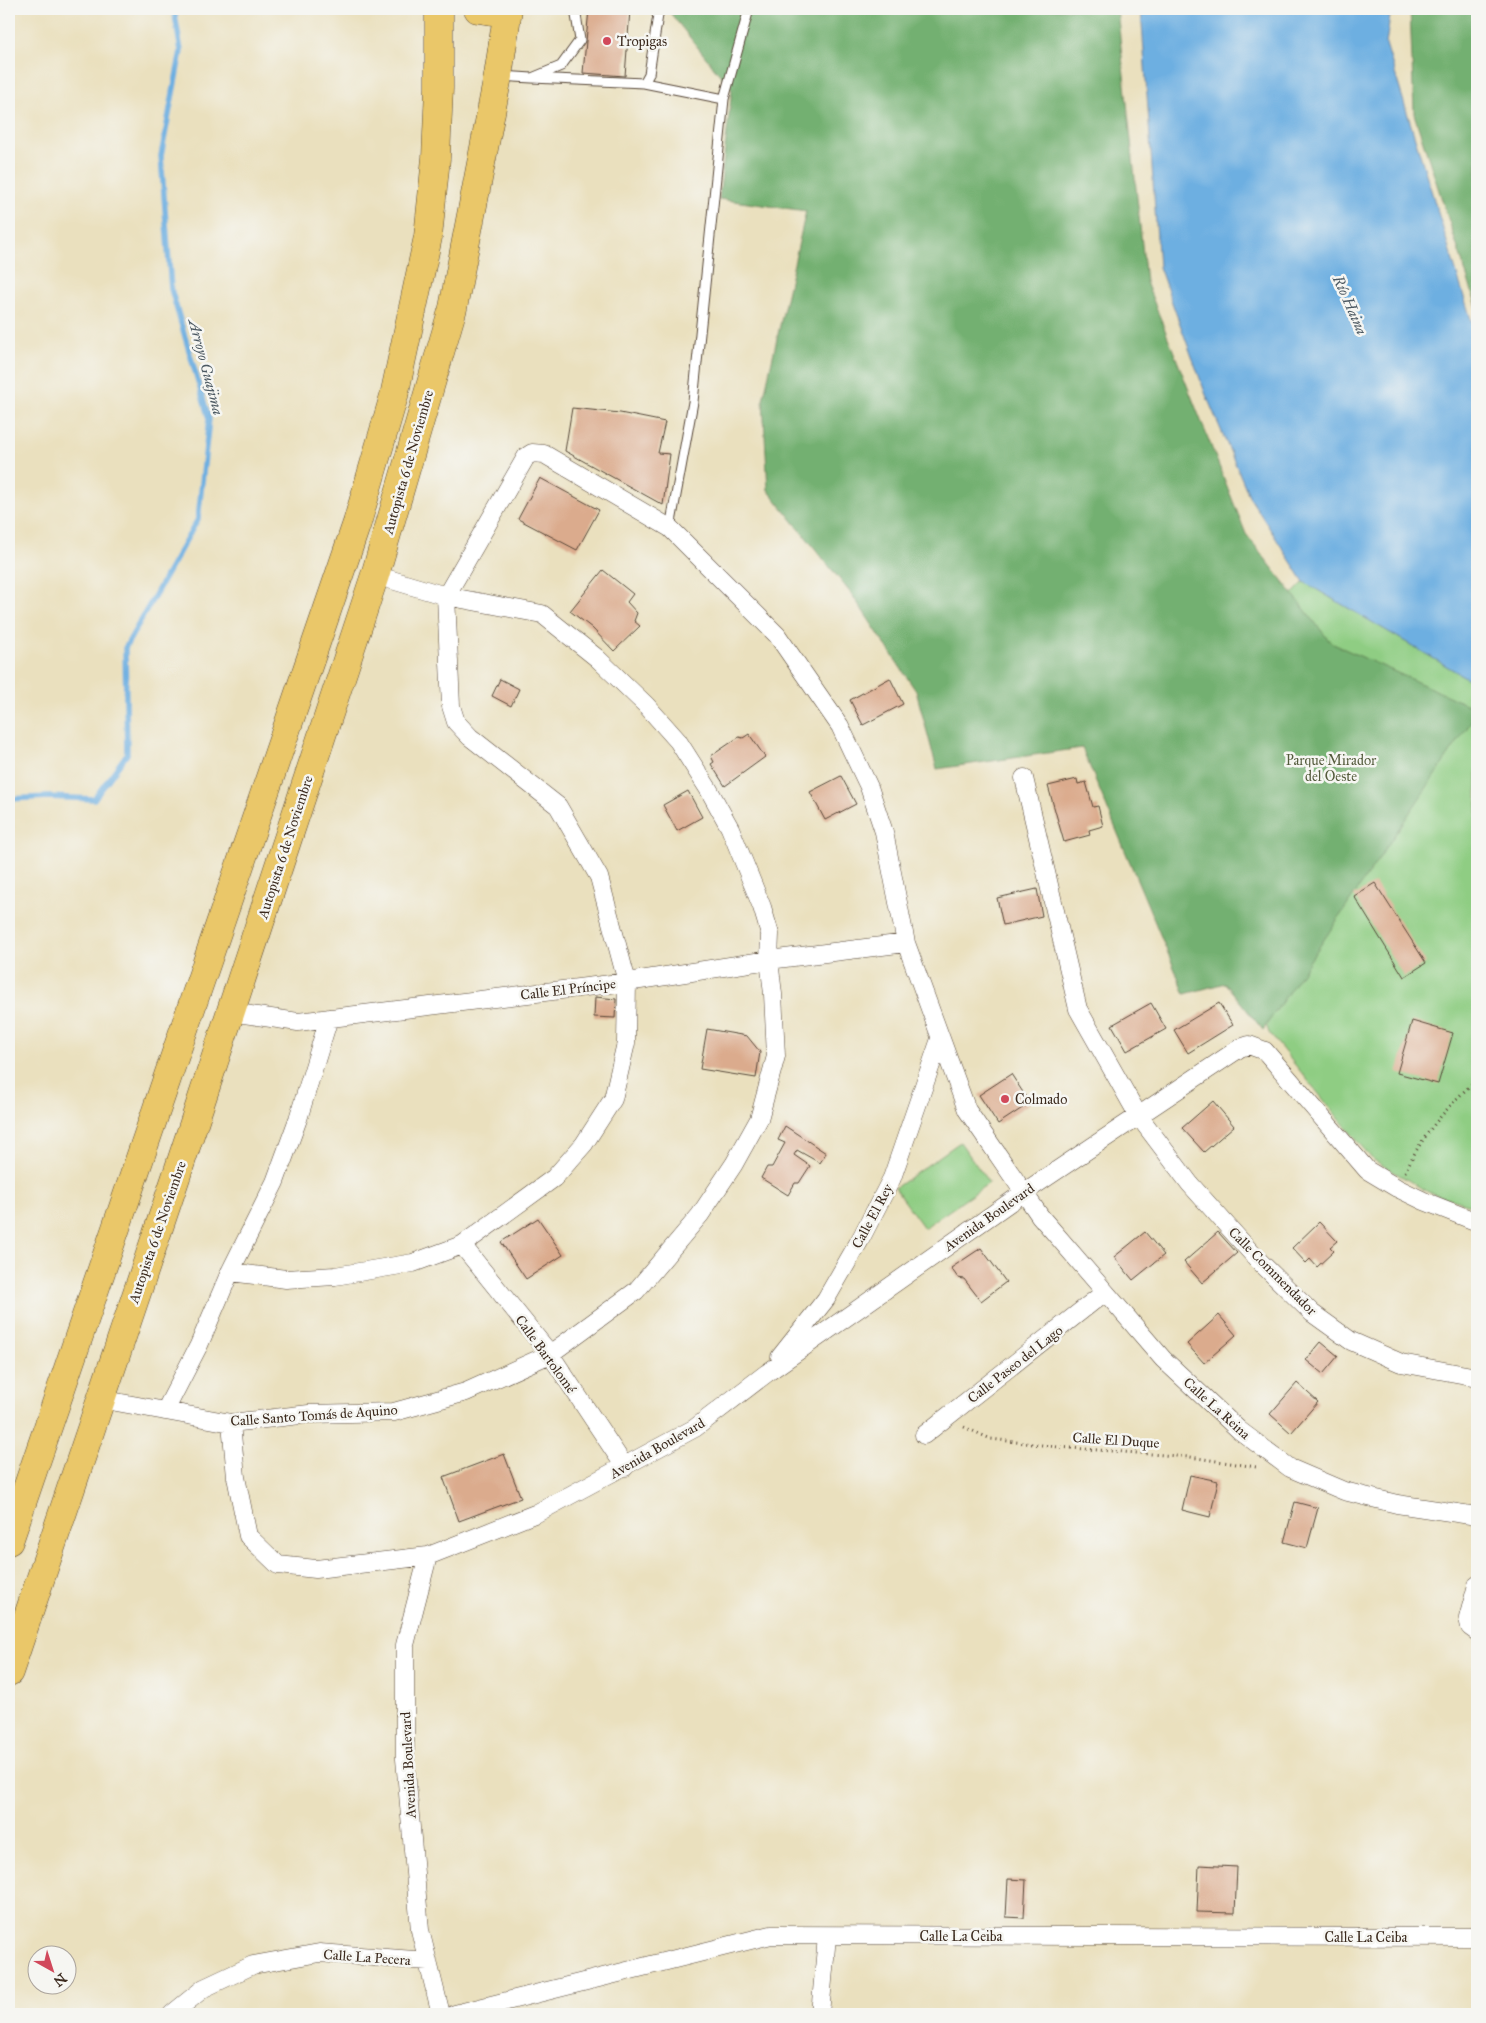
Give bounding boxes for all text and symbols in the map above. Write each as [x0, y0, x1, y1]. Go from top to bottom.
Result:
place label: Tropigas [617, 33, 667, 50]
marker: Tropigas [601, 35, 613, 47]
water label: Río Haina [1329, 272, 1371, 337]
water label: Arroyo Guajima [184, 315, 227, 417]
street label: Autopista 6 de Noviembre [379, 388, 437, 537]
park label: Parque Mirador del Oeste [1286, 752, 1377, 785]
street label: Autopista 6 de Noviembre [254, 773, 317, 922]
street label: Calle El Príncipe [519, 975, 617, 1004]
place label: Colmado [1015, 1091, 1067, 1108]
marker: Colmado [999, 1093, 1011, 1105]
street label: Autopista 6 de Noviembre [125, 1159, 190, 1306]
street label: Avenida Boulevard [940, 1180, 1038, 1256]
street label: Calle El Rey [848, 1181, 897, 1251]
street label: Calle Commendador [1225, 1224, 1321, 1320]
street label: Calle Bartolomé [511, 1312, 580, 1397]
street label: Calle Paseo del Lago [964, 1322, 1066, 1407]
street label: Calle La Reina [1180, 1374, 1254, 1443]
street label: Calle Santo Tomás de Aquino [230, 1401, 398, 1431]
street label: Avenida Boulevard [606, 1414, 708, 1483]
street label: Calle El Duque [1072, 1429, 1160, 1453]
street label: Avenida Boulevard [397, 1711, 420, 1820]
street label: Calle La Ceiba [920, 1928, 1003, 1945]
street label: Calle La Ceiba [1325, 1929, 1408, 1946]
north arrow [28, 1946, 78, 1996]
street label: Calle La Pecera [323, 1946, 411, 1969]
text: N [50, 1969, 70, 1990]

